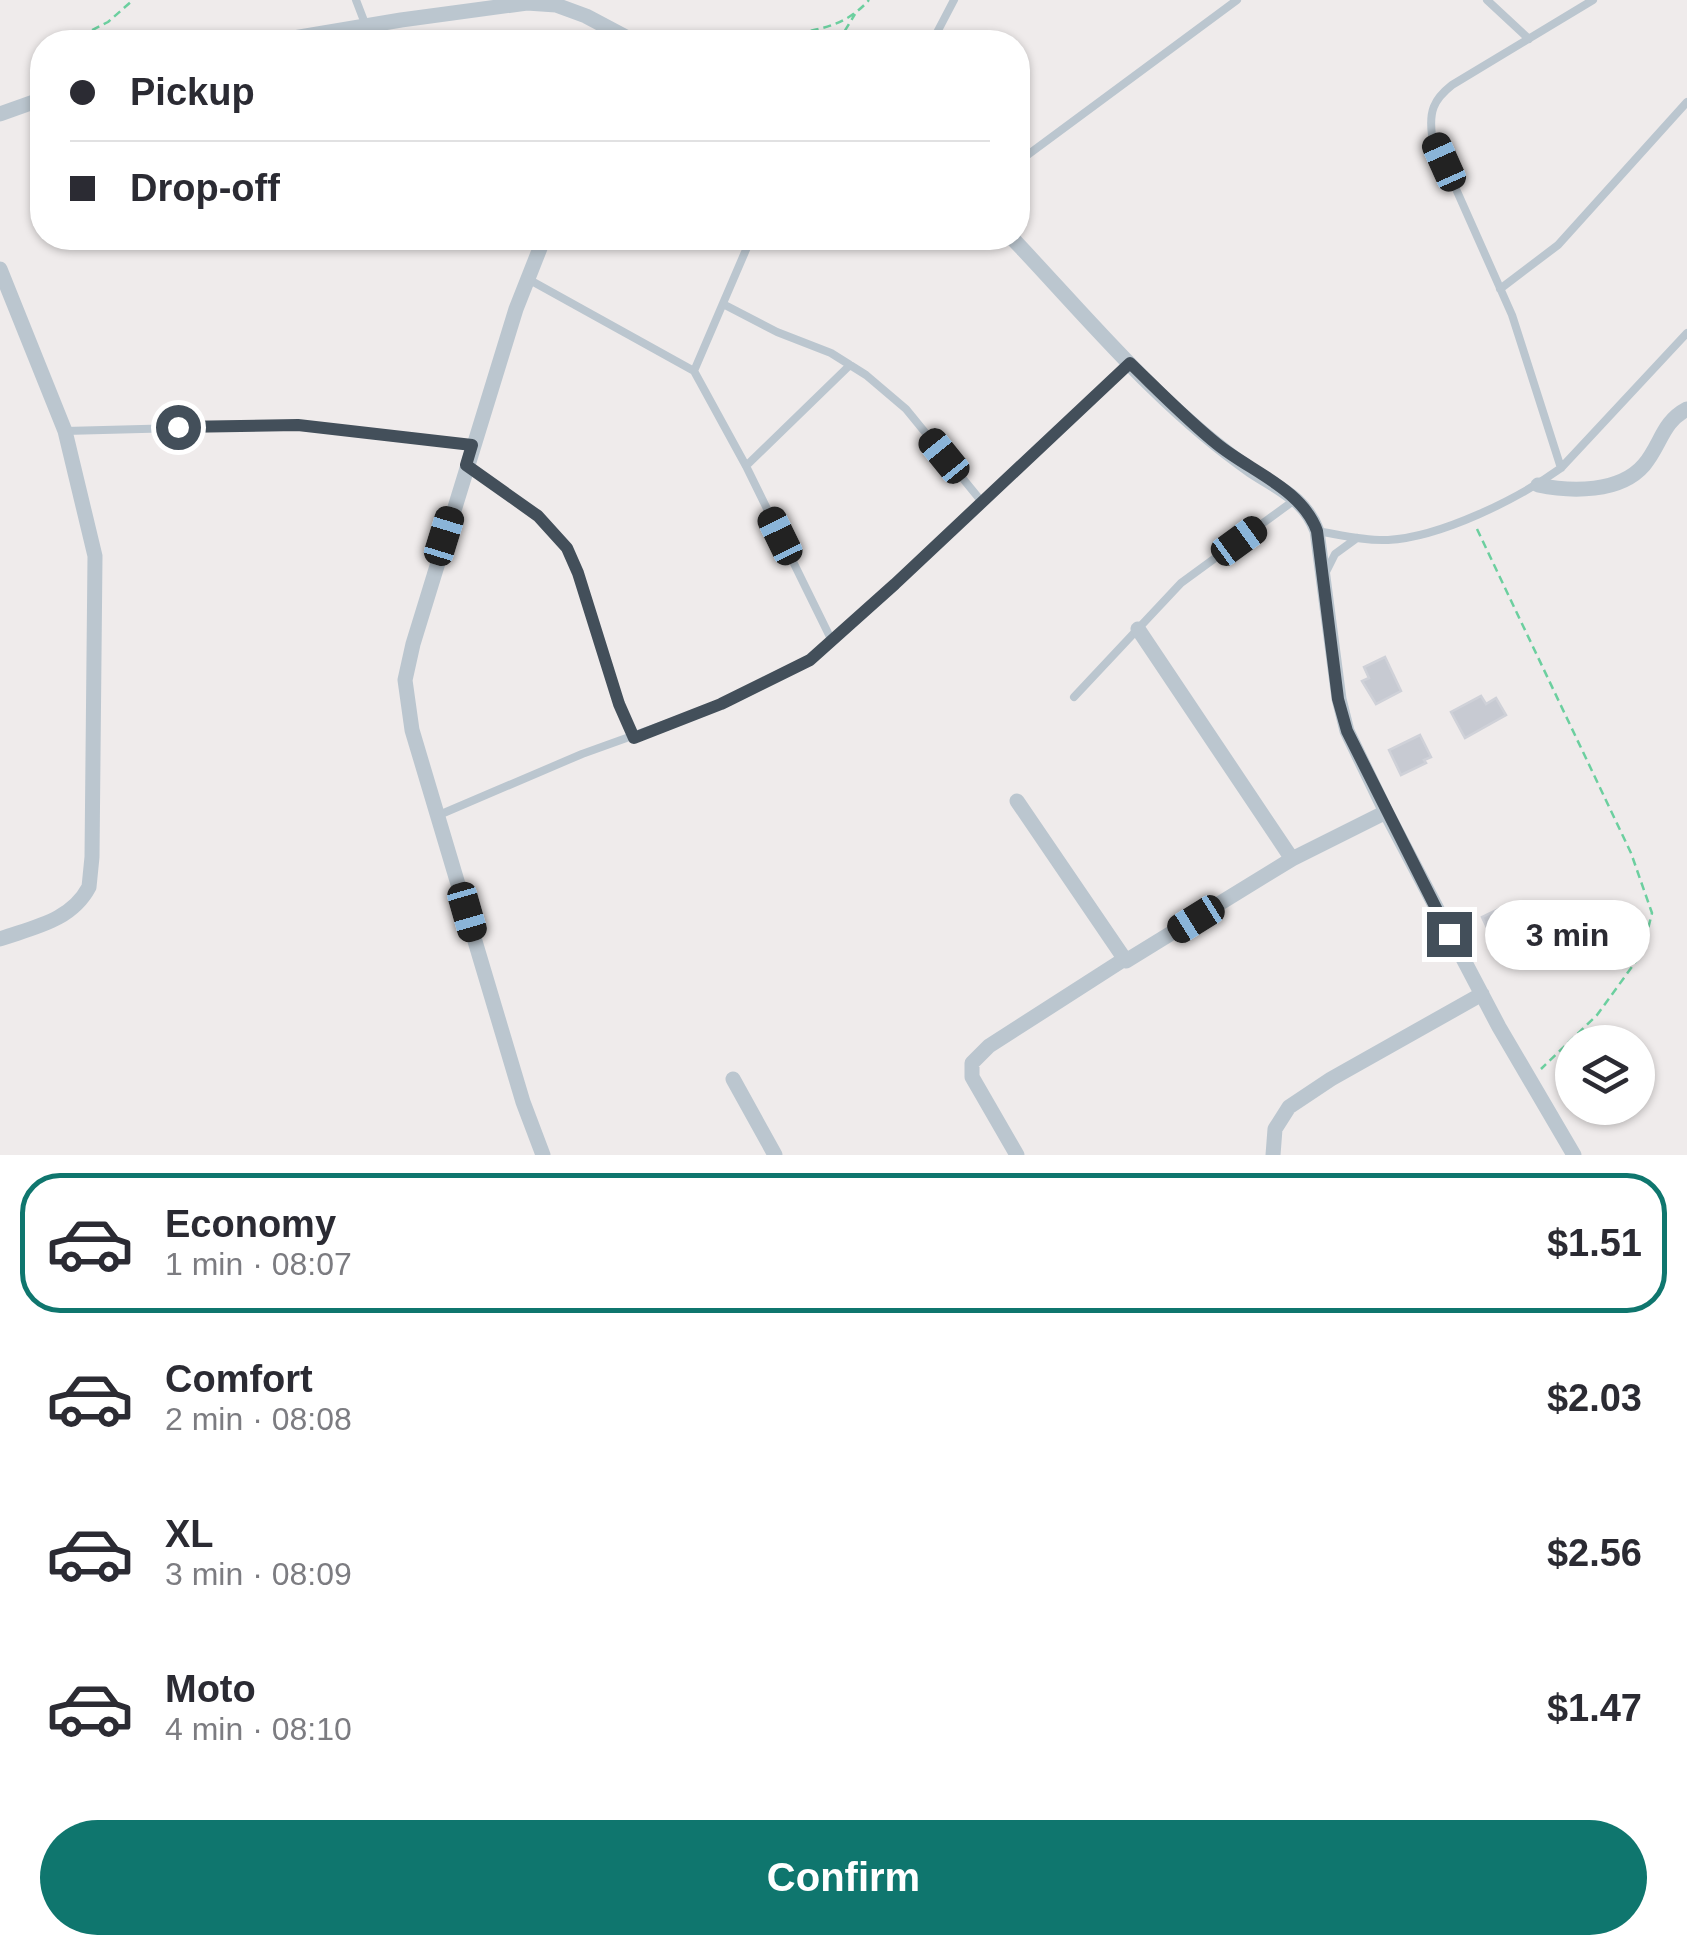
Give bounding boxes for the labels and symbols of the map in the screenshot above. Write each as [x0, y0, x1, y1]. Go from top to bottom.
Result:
car [1418, 128, 1470, 196]
route start [156, 405, 201, 450]
car [913, 423, 975, 489]
car [753, 502, 807, 570]
car [421, 503, 467, 569]
car [1206, 511, 1272, 571]
car [444, 879, 490, 945]
car [1163, 890, 1229, 948]
callout: 3 min [1484, 899, 1649, 969]
route end [1427, 912, 1472, 957]

